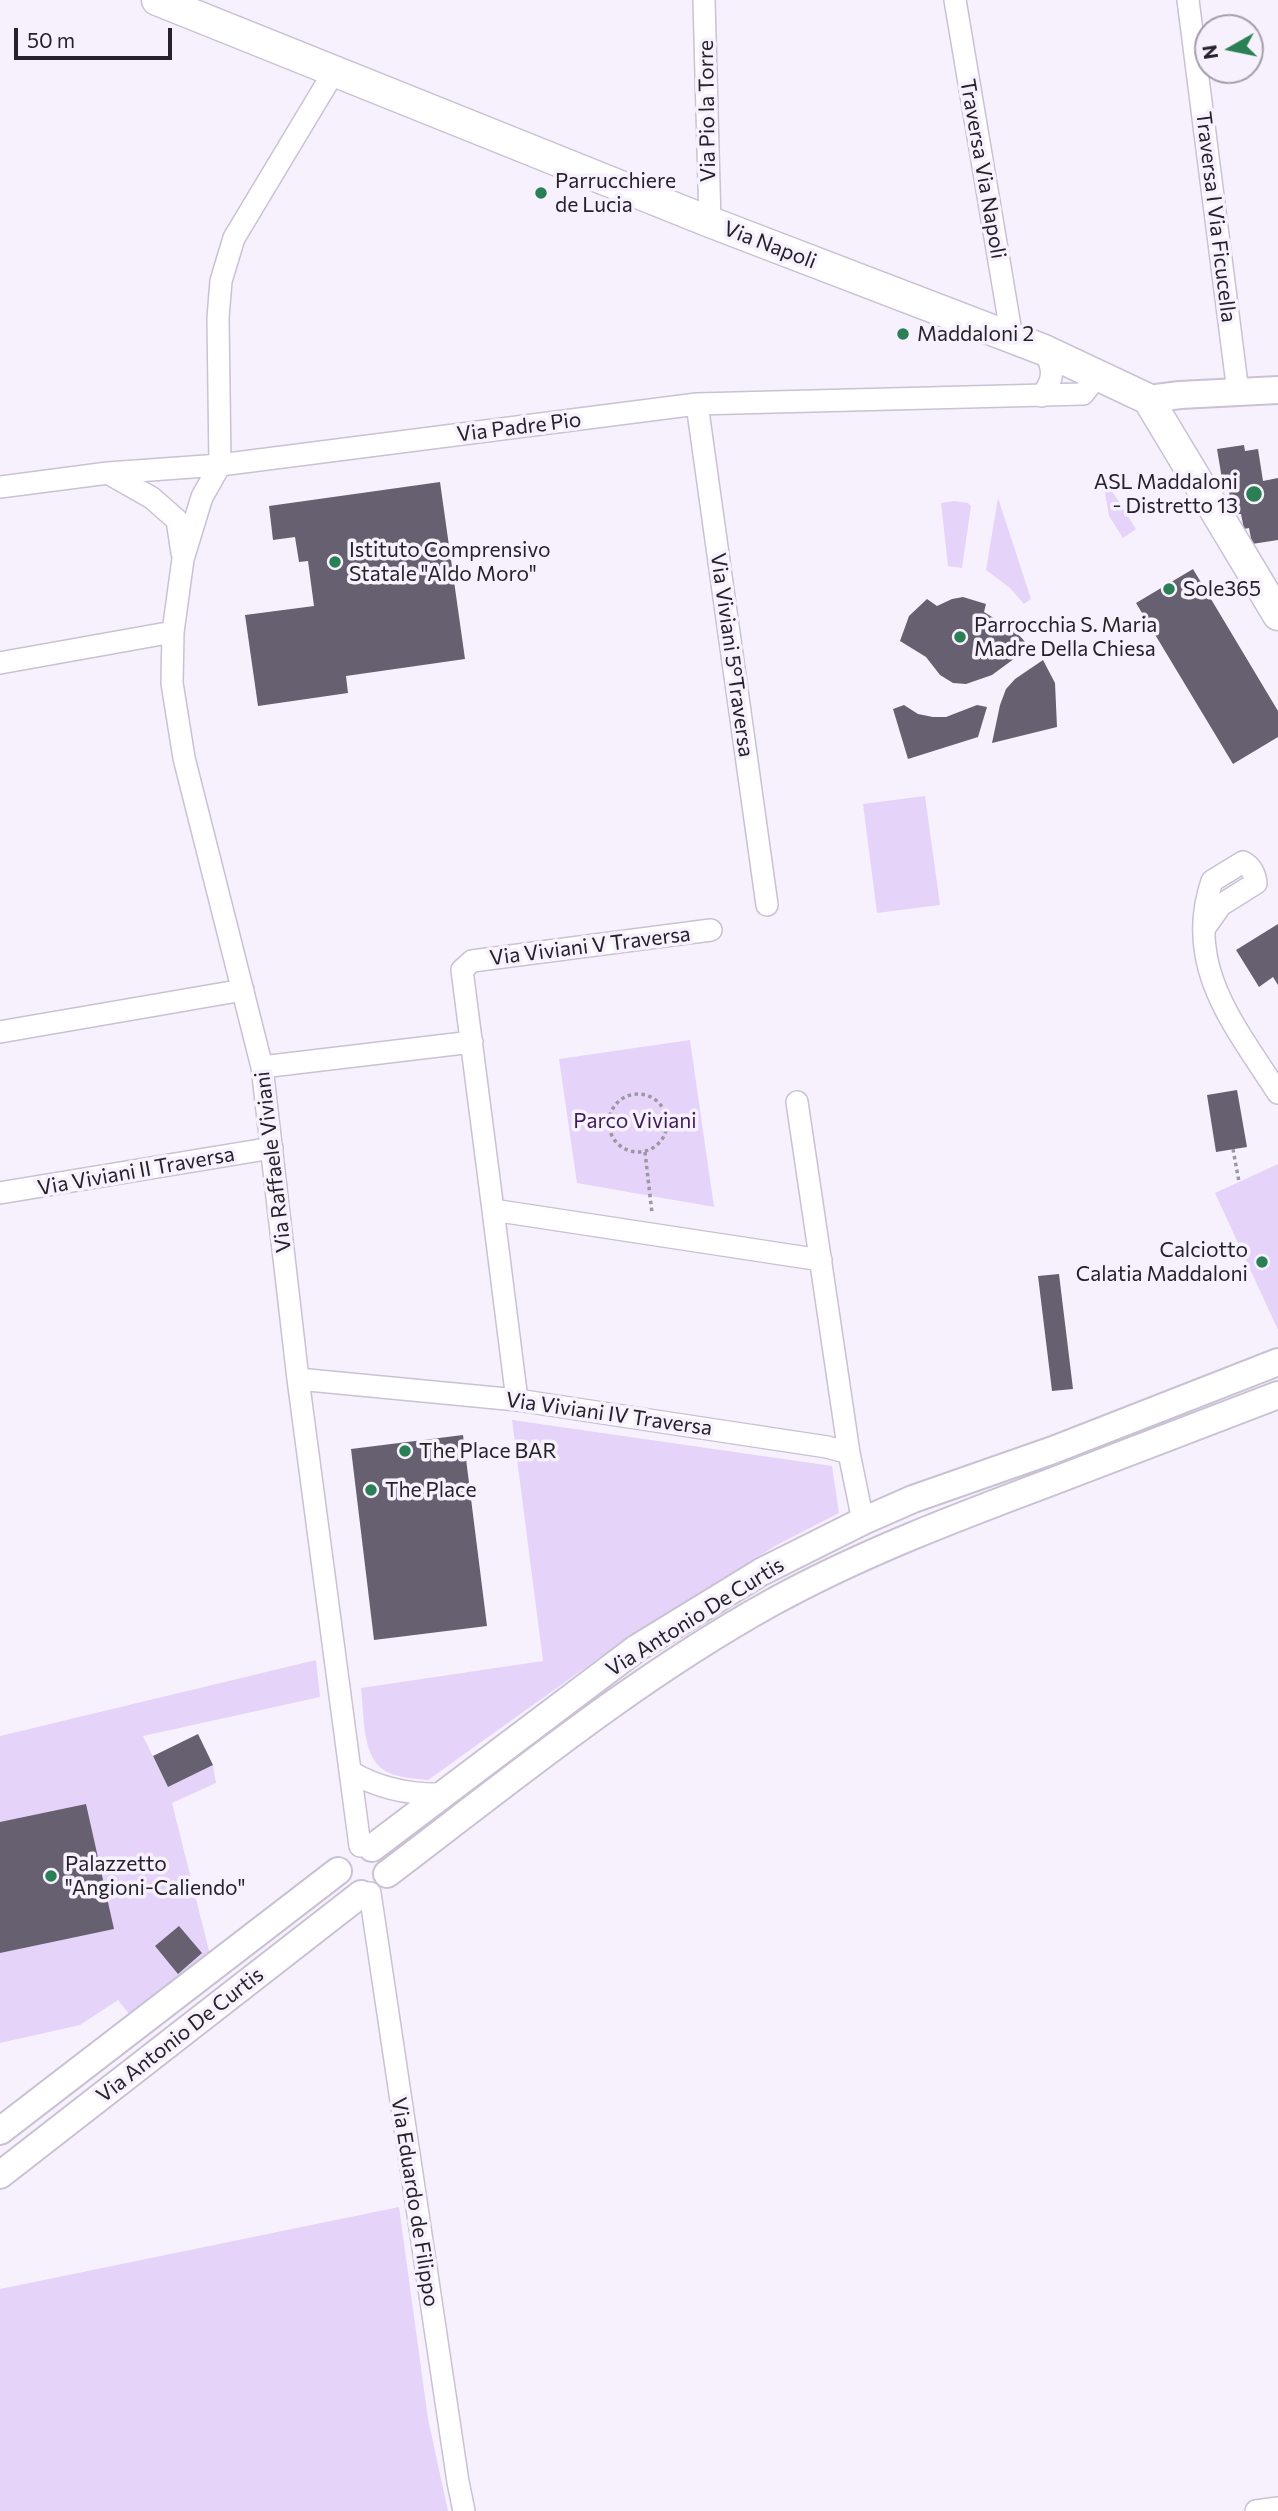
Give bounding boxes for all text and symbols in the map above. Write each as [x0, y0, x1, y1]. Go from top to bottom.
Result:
scale bar [18, 14, 175, 58]
north arrow [1194, 14, 1264, 84]
text: 50 m [27, 27, 75, 52]
street label: Via Pio la Torre [693, 40, 721, 182]
text: N [1197, 43, 1222, 61]
street label: Traversa Via Napoli [955, 77, 1011, 261]
street label: Traversa I Via Ficucella [1191, 110, 1241, 324]
place label: Parrucchiere de Lucia [555, 168, 676, 218]
marker: Parrucchiere de Lucia [533, 185, 549, 201]
street label: Via Napoli [720, 216, 820, 274]
place label: Maddaloni 2 [917, 321, 1034, 347]
marker: Maddaloni 2 [895, 326, 911, 342]
street label: Via Padre Pio [455, 407, 583, 447]
place label: ASL Maddaloni - Distretto 13 [1094, 469, 1238, 519]
marker: ASL Maddaloni - Distretto 13 [1244, 484, 1264, 504]
place label: Istituto Comprensivo Statale "Aldo Moro" [349, 537, 550, 587]
street label: Via Viviani 5°Traversa [705, 551, 759, 759]
marker: Istituto Comprensivo Statale "Aldo Moro" [327, 554, 343, 570]
place label: Sole365 [1183, 576, 1261, 602]
marker: Sole365 [1161, 581, 1177, 597]
place label: Parrocchia S. Maria Madre Della Chiesa [974, 612, 1157, 662]
marker: Parrocchia S. Maria Madre Della Chiesa [952, 629, 968, 645]
street label: Via Viviani V Traversa [488, 921, 692, 971]
street label: Via Raffaele Viviani [249, 1070, 297, 1254]
park label: Parco Viviani [573, 1108, 697, 1134]
street label: Via Viviani II Traversa [35, 1141, 237, 1201]
place label: Calciotto Calatia Maddaloni [1076, 1237, 1248, 1287]
marker: Calciotto Calatia Maddaloni [1254, 1254, 1270, 1270]
street label: Via Viviani IV Traversa [504, 1387, 714, 1441]
place label: The Place BAR [419, 1438, 557, 1464]
marker: The Place BAR [397, 1443, 413, 1459]
place label: The Place [385, 1477, 477, 1503]
marker: The Place [363, 1482, 379, 1498]
street label: Via Antonio De Curtis [601, 1552, 789, 1682]
place label: Palazzetto "Angioni-Caliendo" [65, 1851, 245, 1901]
marker: Palazzetto "Angioni-Caliendo" [43, 1868, 59, 1884]
street label: Via Antonio De Curtis [91, 1962, 269, 2108]
street label: Via Eduardo de Filippo [386, 2096, 444, 2308]

